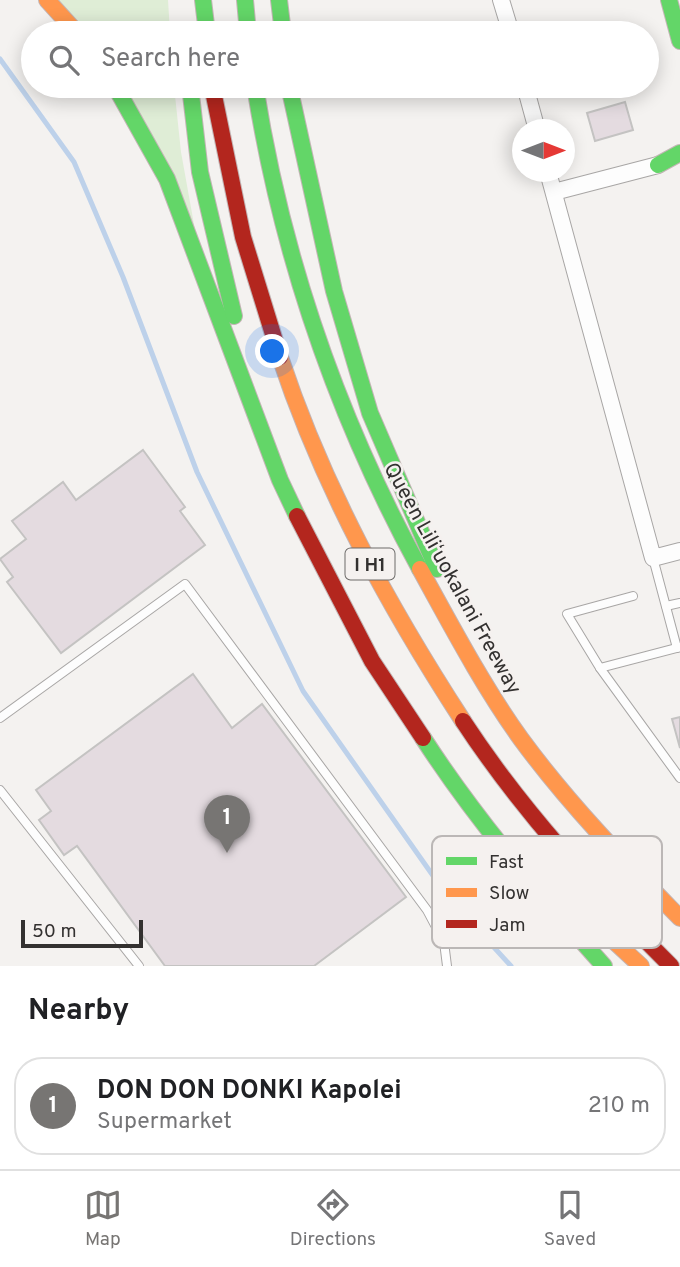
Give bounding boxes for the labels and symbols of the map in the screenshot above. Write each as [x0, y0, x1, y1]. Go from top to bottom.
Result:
north arrow [512, 119, 575, 182]
your location [255, 334, 289, 368]
street label: Queen Liliʻuokalani Freeway [377, 458, 527, 699]
road number: I H1 [346, 548, 394, 580]
pin: 1 [204, 795, 250, 853]
legend [432, 836, 662, 948]
text: Fast [489, 851, 524, 875]
text: Slow [489, 882, 529, 906]
text: Jam [489, 914, 526, 938]
scale bar [21, 917, 144, 949]

